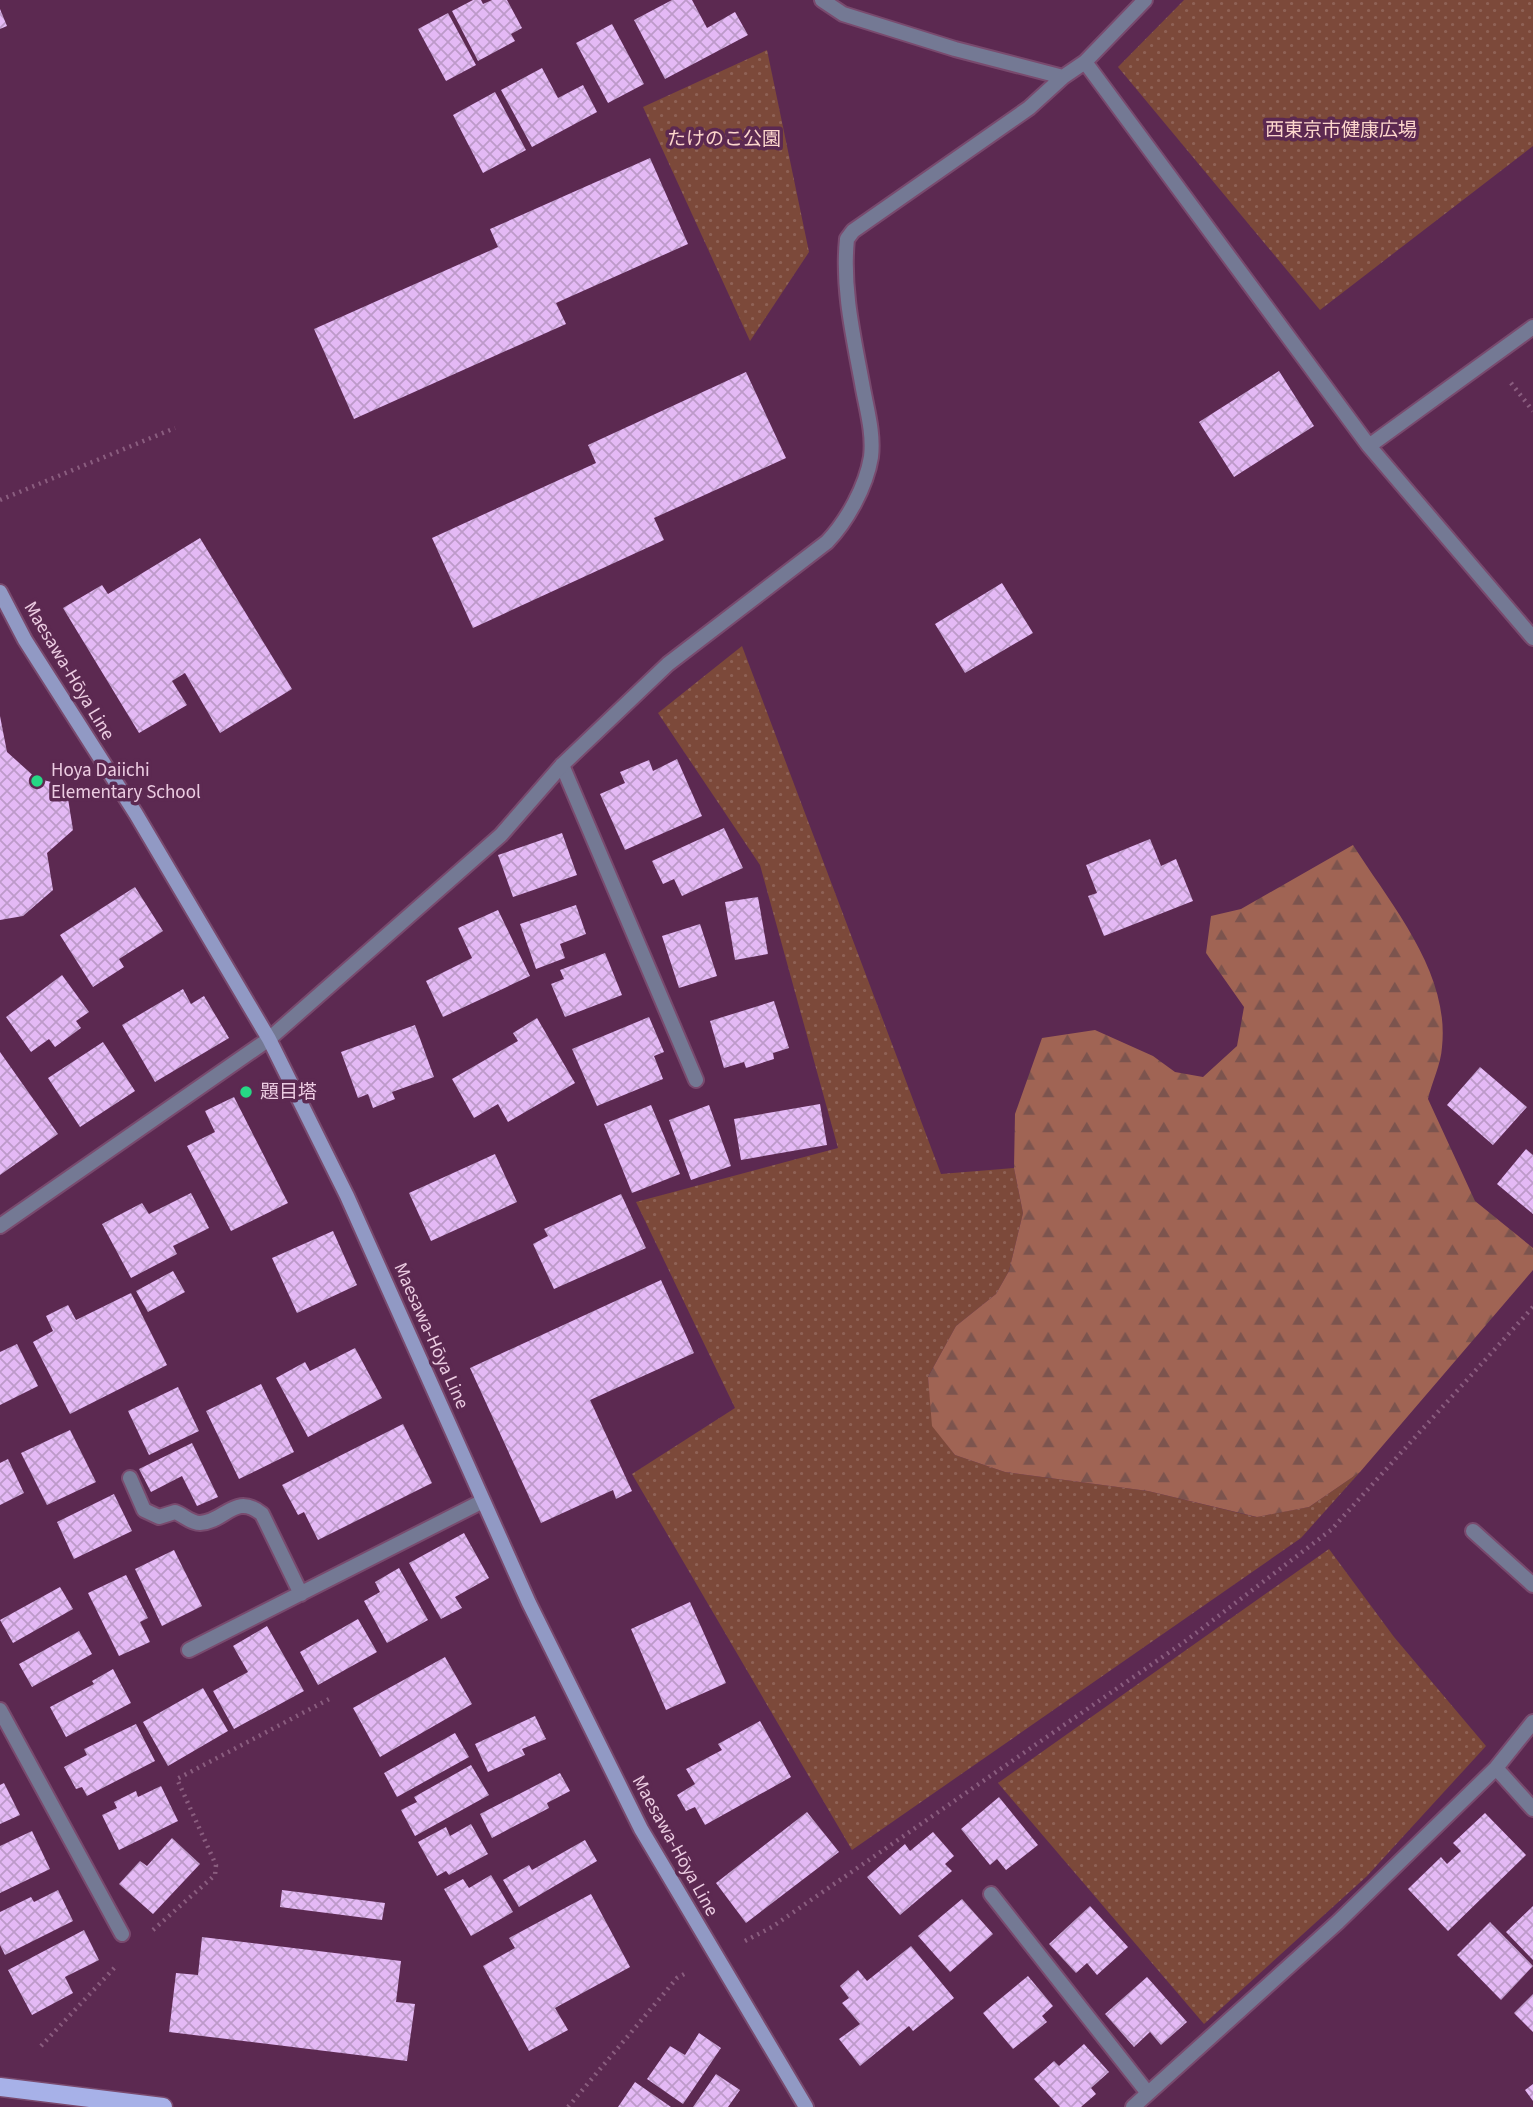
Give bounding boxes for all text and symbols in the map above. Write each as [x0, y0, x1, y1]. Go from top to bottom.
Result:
park label: 西東京市健康広場 [1265, 117, 1417, 144]
park label: たけのこ公園 [667, 126, 781, 153]
street label: Maesawa-Hōya Line [17, 597, 121, 745]
place label: Hoya Daiichi Elementary School [51, 757, 201, 806]
marker: Hoya Daiichi Elementary School [29, 773, 45, 789]
place label: 題目塔 [260, 1079, 317, 1106]
marker: 題目塔 [238, 1084, 254, 1100]
street label: Maesawa-Hōya Line [387, 1259, 475, 1413]
street label: Maesawa-Hōya Line [625, 1771, 725, 1921]

